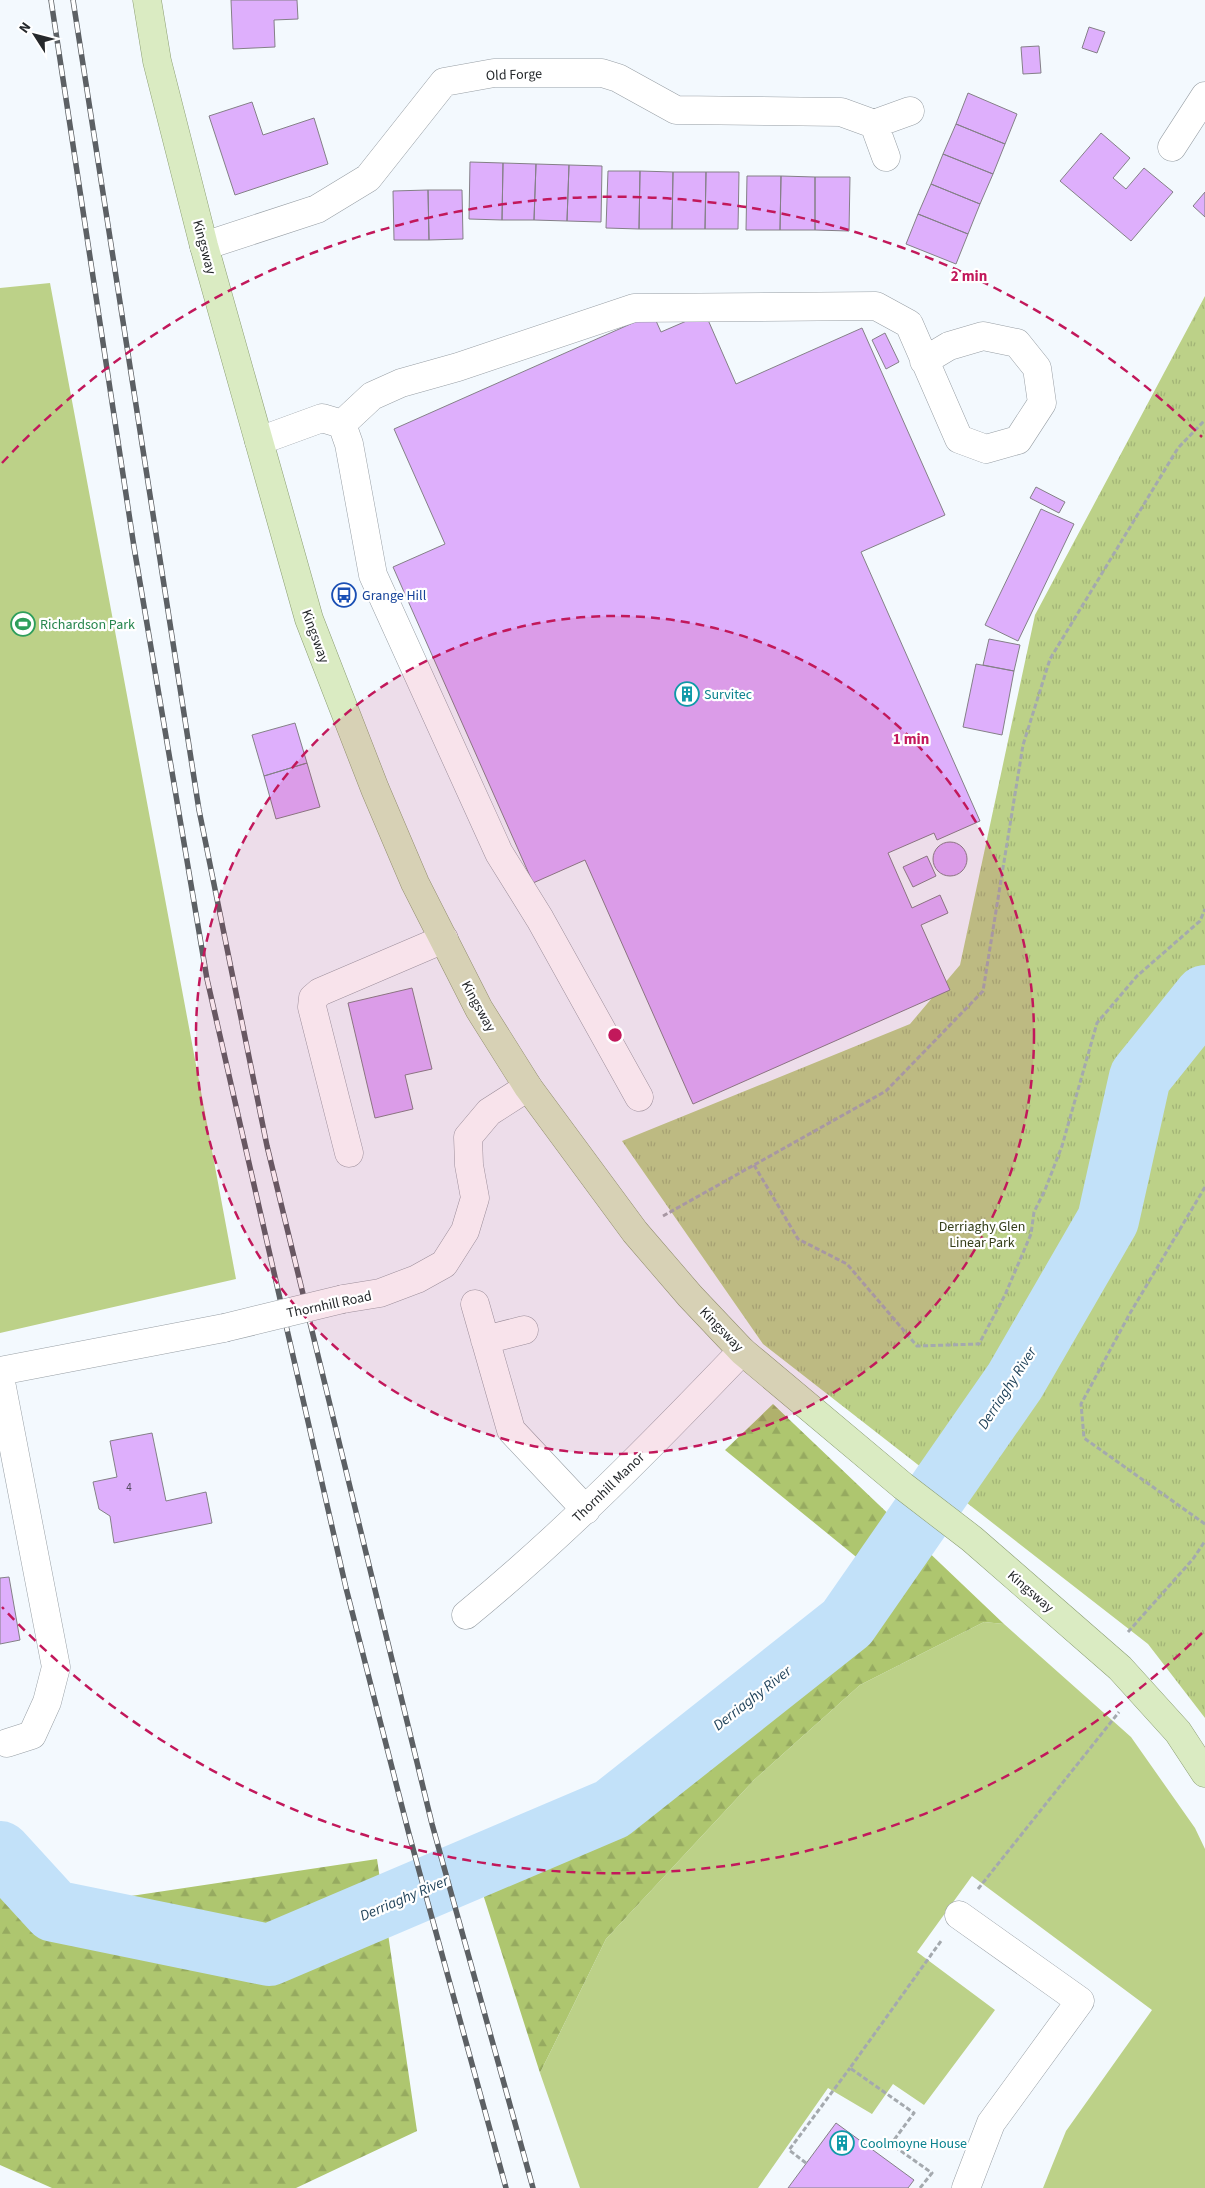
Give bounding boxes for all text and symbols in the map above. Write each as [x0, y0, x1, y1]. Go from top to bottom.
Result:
north arrow [10, 10, 60, 60]
text: N [14, 18, 36, 38]
street label: Old Forge [486, 64, 543, 86]
street label: Kingsway [187, 218, 221, 277]
text: 2 min [951, 266, 987, 287]
bus stop icon: Grange Hill [331, 582, 357, 608]
place label: Grange Hill [362, 586, 427, 606]
street label: Kingsway [296, 607, 334, 666]
sports icon: Richardson Park [10, 611, 36, 637]
place label: Richardson Park [40, 615, 135, 635]
building icon: Survitec [674, 681, 700, 707]
place label: Survitec [704, 685, 753, 705]
text: 1 min [893, 729, 929, 750]
street label: Kingsway [456, 977, 501, 1036]
centre of rings [606, 1026, 624, 1044]
park label: Derriaghy Glen Linear Park [939, 1217, 1025, 1253]
street label: Thornhill Road [285, 1286, 373, 1324]
street label: Kingsway [695, 1303, 748, 1357]
water label: Derriaghy River [973, 1342, 1042, 1434]
street label: Thornhill Manor [568, 1448, 649, 1527]
house number: 4 [126, 1480, 132, 1495]
street label: Kingsway [1003, 1566, 1058, 1618]
water label: Derriaghy River [709, 1661, 797, 1736]
water label: Derriaghy River [357, 1870, 452, 1927]
building icon: Coolmoyne House [829, 2130, 855, 2156]
place label: Coolmoyne House [860, 2134, 967, 2154]

